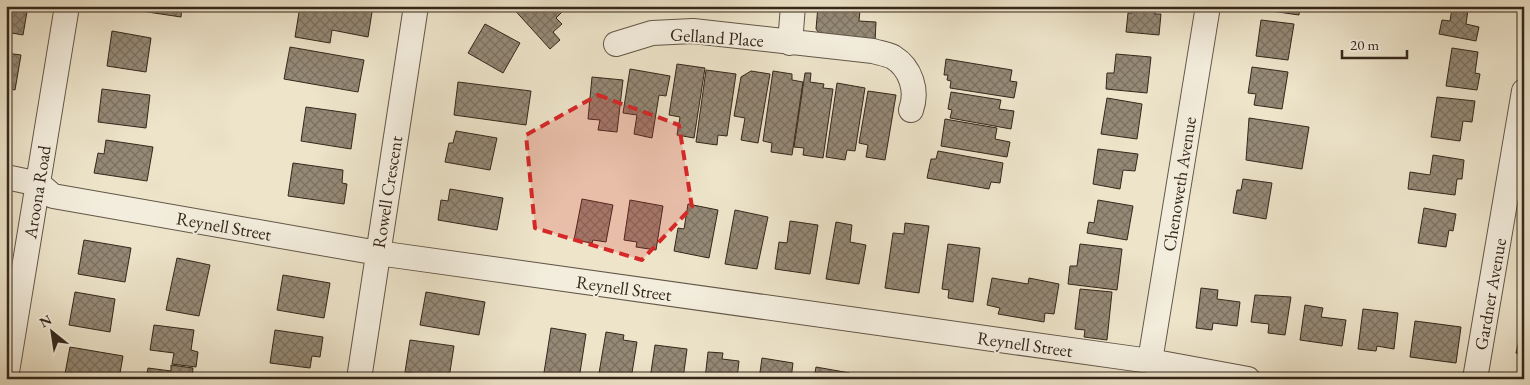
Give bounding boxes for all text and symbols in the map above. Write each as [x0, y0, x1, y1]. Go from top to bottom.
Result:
street label: Gelland Place [670, 22, 764, 52]
scale bar [1342, 28, 1408, 60]
text: 20 m [1350, 35, 1379, 54]
street label: Chenoweth Avenue [1157, 115, 1201, 253]
street label: Rowell Crescent [367, 134, 407, 250]
street label: Aroona Road [18, 143, 56, 241]
street label: Reynell Street [175, 206, 274, 246]
street label: Gardner Avenue [1469, 236, 1511, 352]
street label: Reynell Street [575, 270, 673, 306]
north arrow [28, 308, 78, 358]
text: N [36, 310, 55, 331]
street label: Reynell Street [976, 326, 1074, 362]

